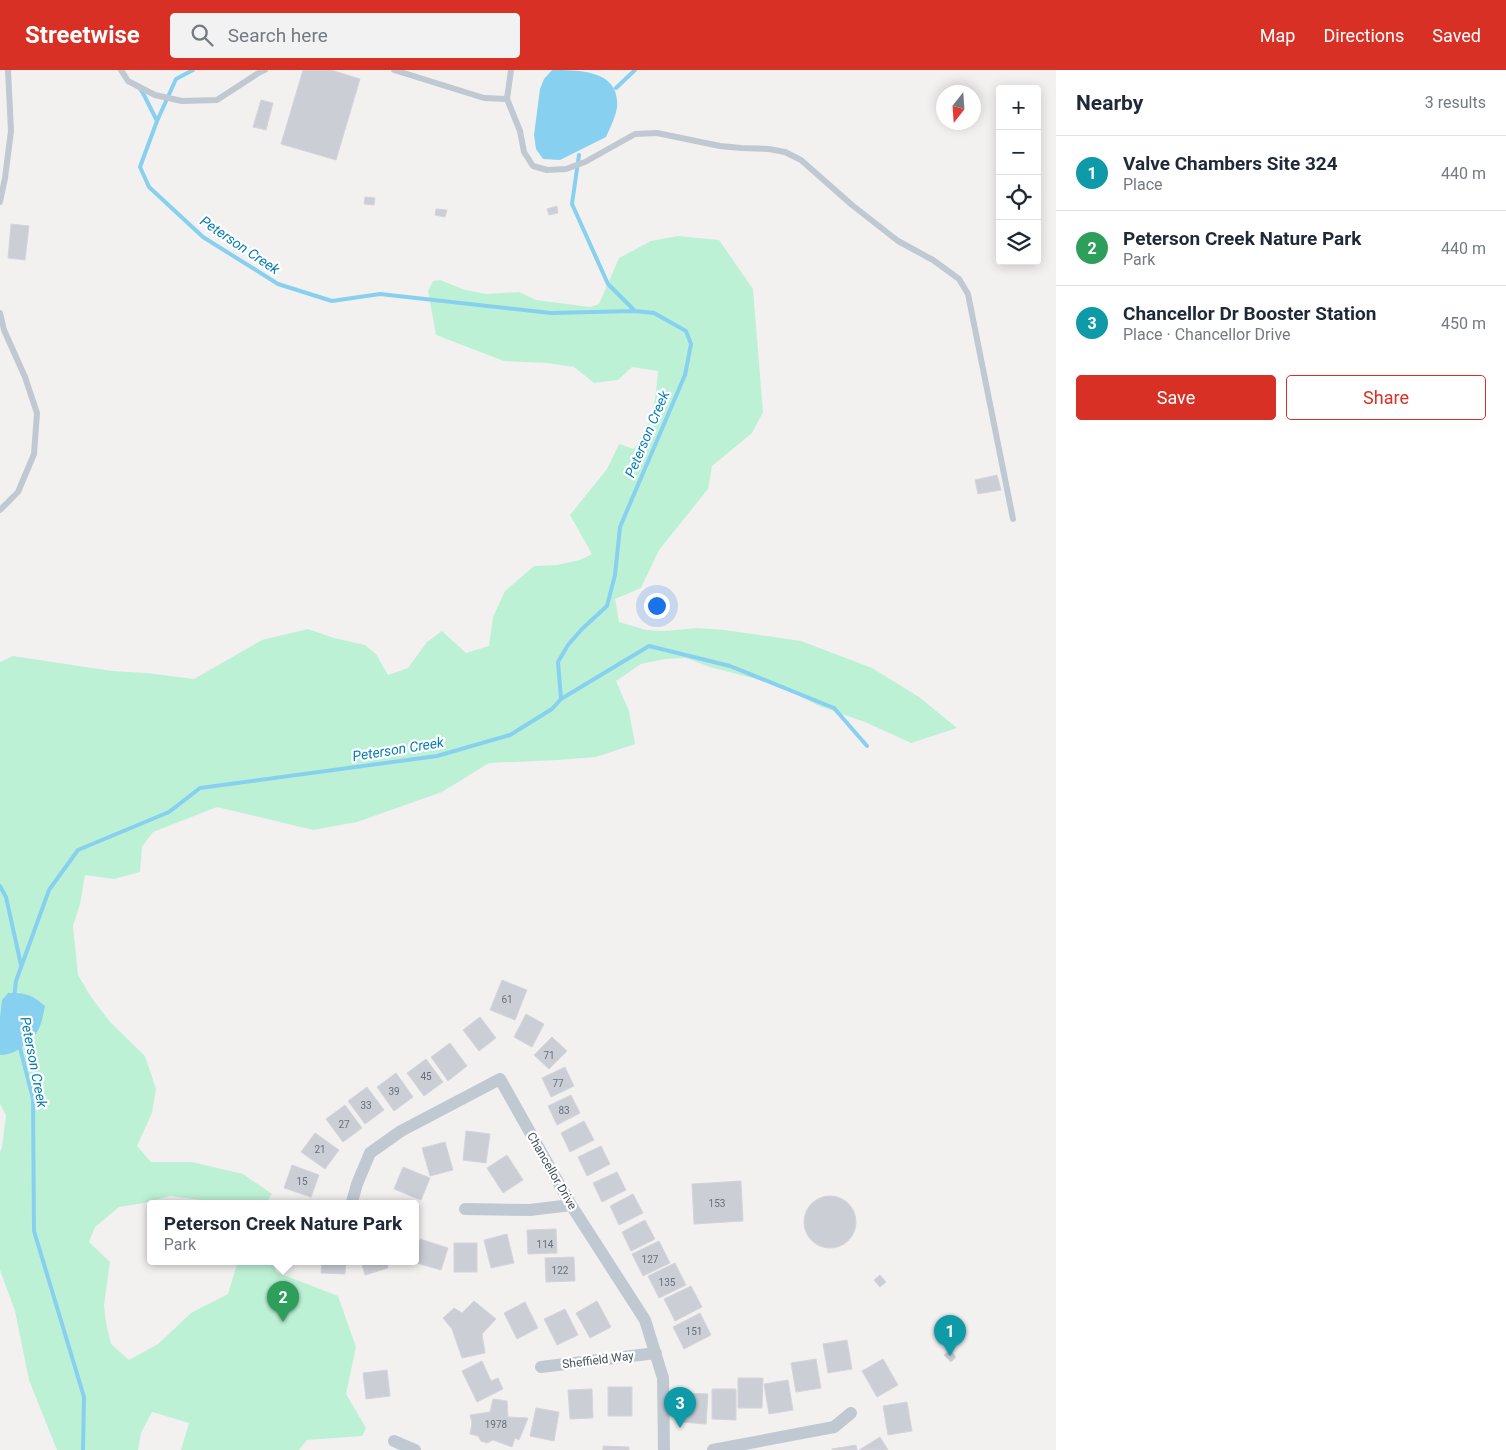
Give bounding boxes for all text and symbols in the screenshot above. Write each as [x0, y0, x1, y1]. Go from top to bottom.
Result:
search box [170, 13, 520, 58]
text: Streetwise [25, 21, 140, 49]
icon: search [188, 21, 216, 49]
text: Search here [228, 24, 328, 47]
text: Map [1260, 25, 1295, 46]
text: Directions [1323, 25, 1404, 46]
text: Saved [1432, 25, 1481, 46]
north arrow [936, 85, 981, 130]
map controls [996, 85, 1041, 265]
button: + [996, 85, 1041, 130]
text: Nearby [1076, 91, 1143, 115]
text: 3 results [1425, 93, 1486, 112]
button: − [996, 130, 1041, 175]
text: Valve Chambers Site 324 [1123, 152, 1338, 175]
text: 1 [1087, 164, 1097, 183]
text: 440 m [1441, 164, 1486, 183]
button: locate [996, 175, 1041, 220]
text: Place [1123, 175, 1163, 194]
water label: Peterson Creek [197, 213, 284, 278]
button: layers [996, 220, 1041, 265]
text: Peterson Creek Nature Park [1123, 227, 1361, 250]
text: 2 [1087, 239, 1097, 258]
text: 440 m [1441, 239, 1486, 258]
text: Park [1123, 250, 1155, 269]
text: Chancellor Dr Booster Station [1123, 302, 1376, 325]
text: 3 [1087, 314, 1097, 333]
text: 450 m [1441, 314, 1486, 333]
text: Place · Chancellor Drive [1123, 325, 1291, 344]
button: Save [1076, 375, 1276, 420]
button: Share [1286, 375, 1486, 420]
water label: Peterson Creek [622, 387, 673, 480]
your location [644, 593, 670, 619]
water label: Peterson Creek [351, 734, 446, 764]
house number: 61 [501, 994, 513, 1005]
water label: Peterson Creek [17, 1015, 51, 1110]
house number: 71 [543, 1050, 555, 1061]
house number: 45 [420, 1071, 432, 1082]
house number: 77 [552, 1078, 564, 1089]
house number: 39 [388, 1086, 400, 1097]
house number: 33 [360, 1100, 372, 1111]
house number: 83 [558, 1105, 570, 1116]
house number: 27 [338, 1119, 350, 1130]
street label: Chancellor Drive [524, 1130, 580, 1212]
house number: 21 [314, 1144, 326, 1155]
house number: 15 [296, 1176, 308, 1187]
house number: 153 [709, 1198, 725, 1209]
popup [147, 1200, 419, 1265]
text: Peterson Creek Nature Park [164, 1212, 402, 1235]
text: Park [164, 1235, 196, 1254]
house number: 114 [537, 1239, 554, 1250]
house number: 127 [642, 1254, 659, 1265]
house number: 122 [552, 1265, 569, 1276]
house number: 135 [659, 1277, 676, 1288]
pin: 2 [267, 1281, 299, 1322]
pin: 1 [934, 1315, 966, 1356]
house number: 151 [686, 1326, 702, 1337]
street label: Sheffield Way [561, 1349, 635, 1371]
pin: 3 [664, 1387, 696, 1428]
house number: 1978 [485, 1419, 508, 1430]

